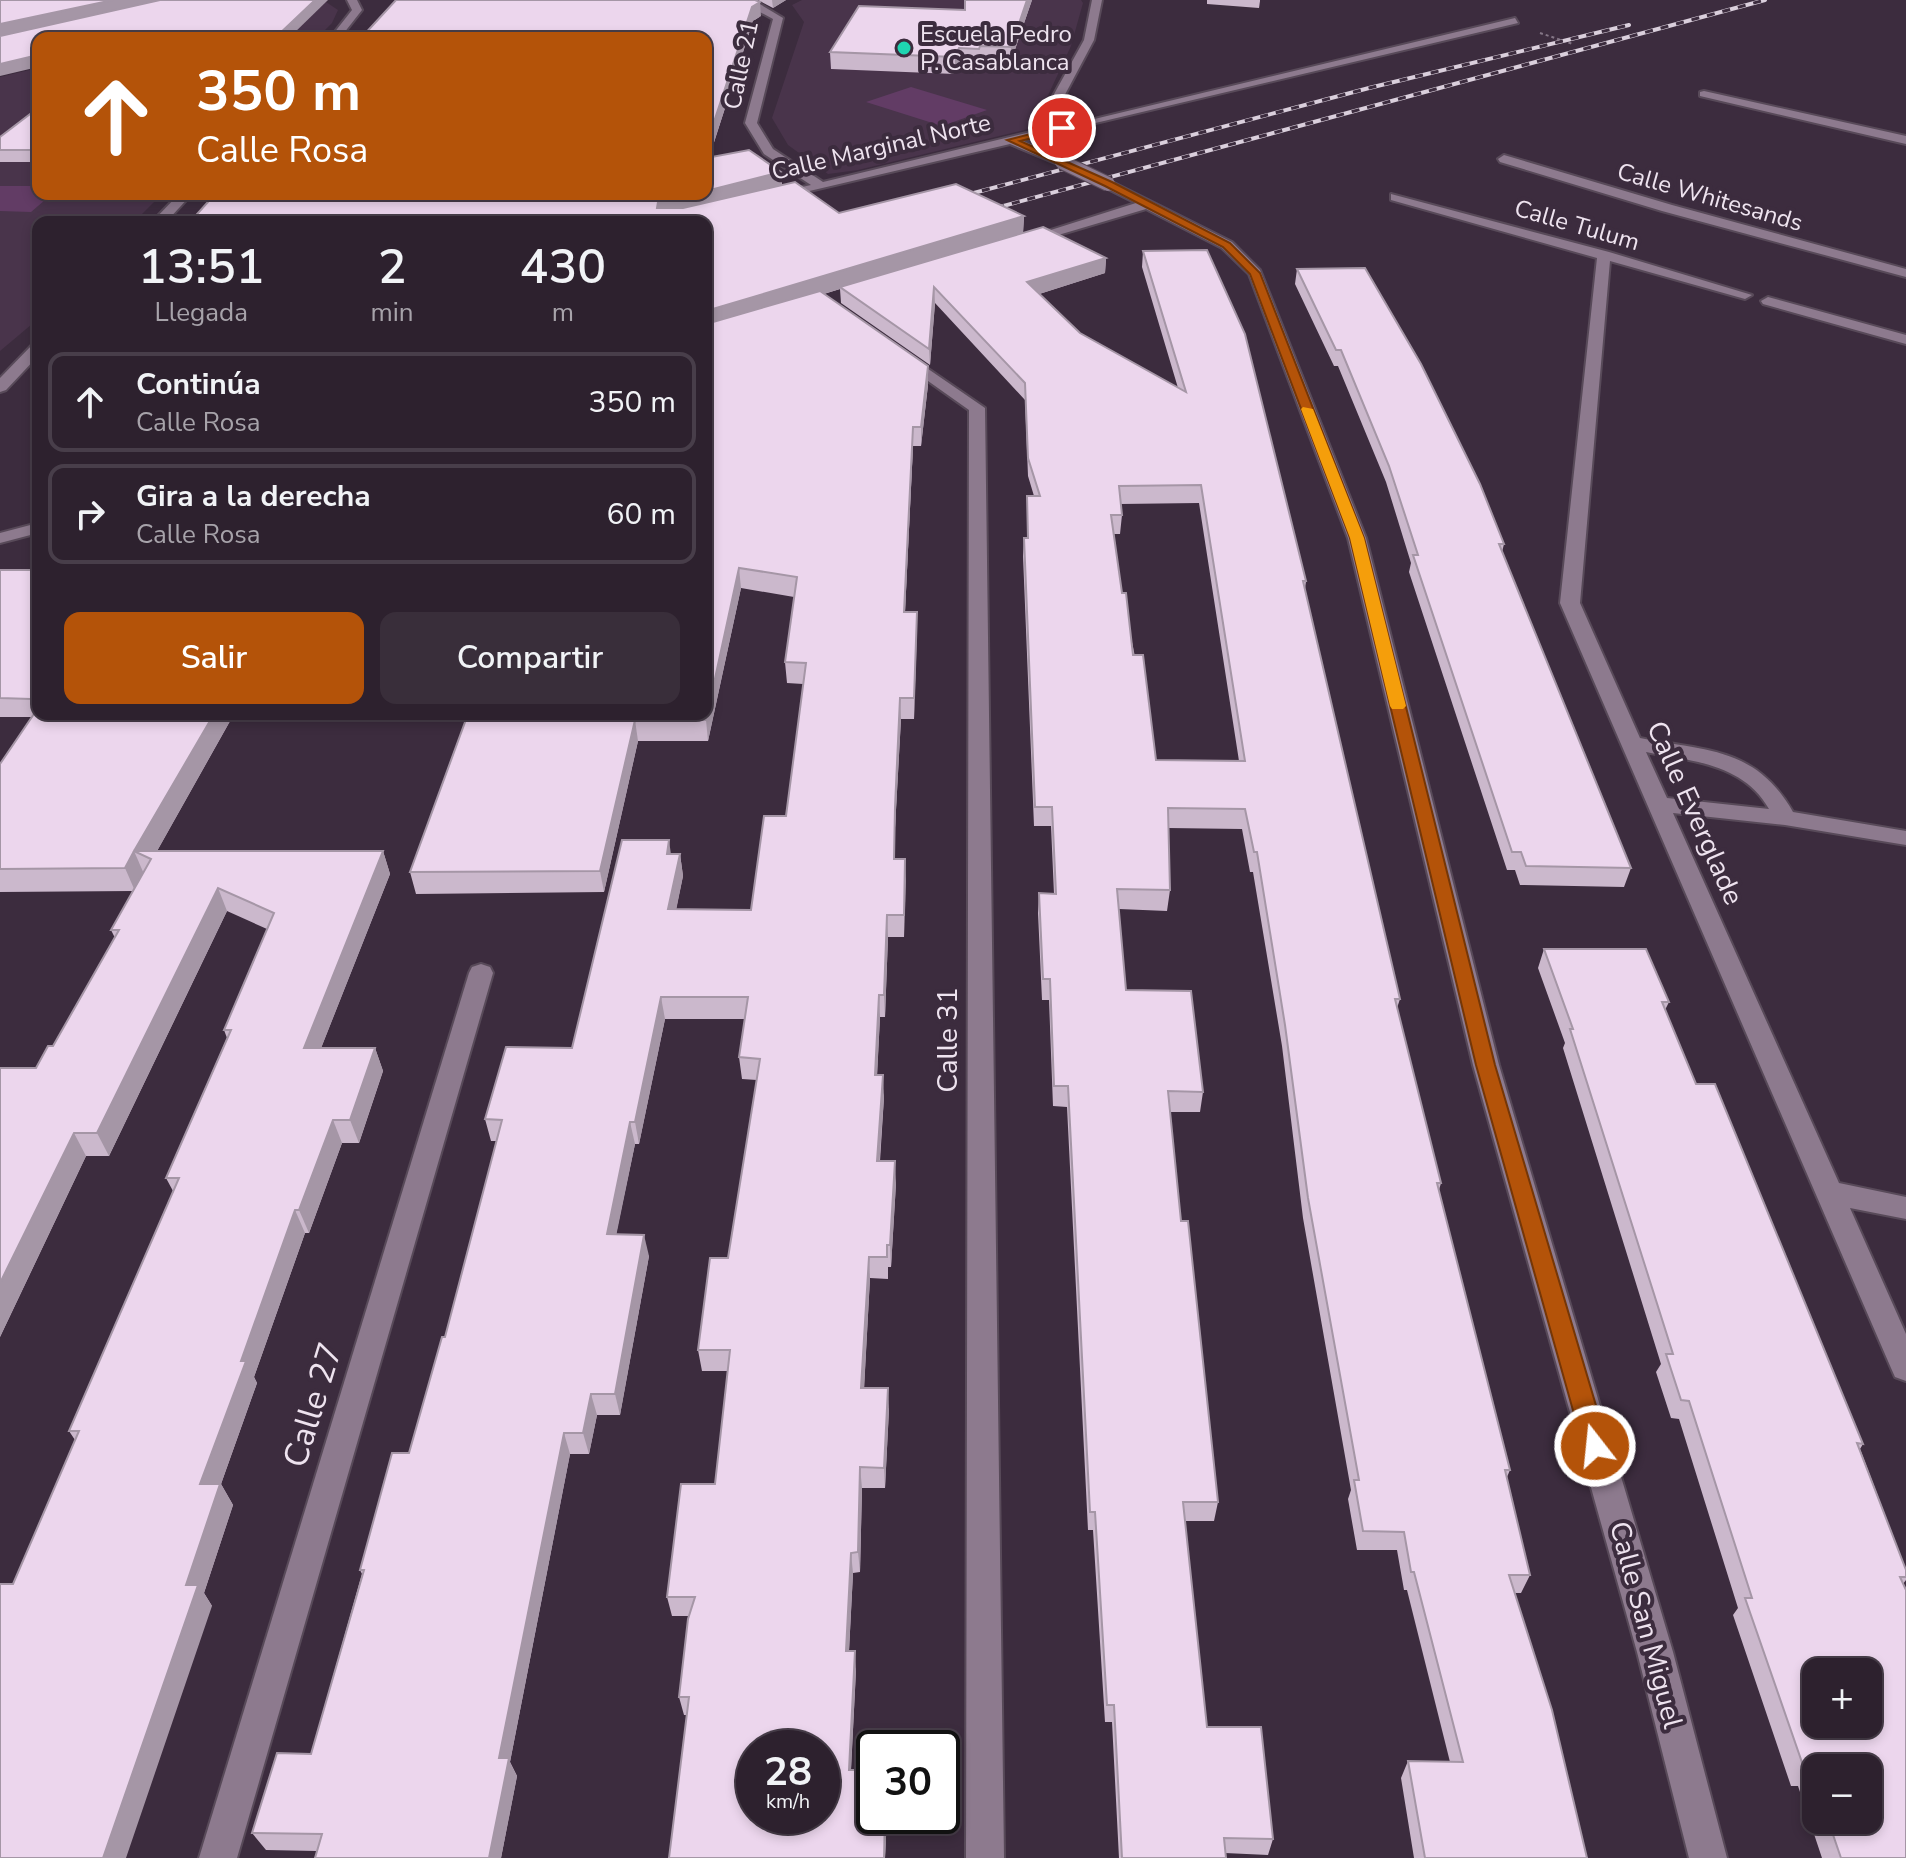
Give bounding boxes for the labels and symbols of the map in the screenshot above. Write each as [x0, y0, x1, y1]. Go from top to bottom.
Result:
street label: Calle 21 [716, 18, 766, 112]
place label: Escuela Pedro P. Casablanca [920, 18, 1072, 78]
marker: Escuela Pedro P. Casablanca [895, 39, 913, 57]
pin [1028, 94, 1096, 162]
street label: Calle Marginal Norte [768, 106, 994, 188]
street label: Calle Whitesands [1613, 155, 1807, 239]
street label: Calle Tulum [1511, 192, 1643, 258]
street label: Calle Everglade [1637, 715, 1753, 911]
street label: Calle 31 [929, 987, 967, 1093]
street label: Calle 27 [272, 1337, 354, 1473]
position arrow [1553, 1404, 1637, 1488]
street label: Calle San Miguel [1600, 1517, 1692, 1733]
speed limit sign: 30 [856, 1730, 960, 1834]

